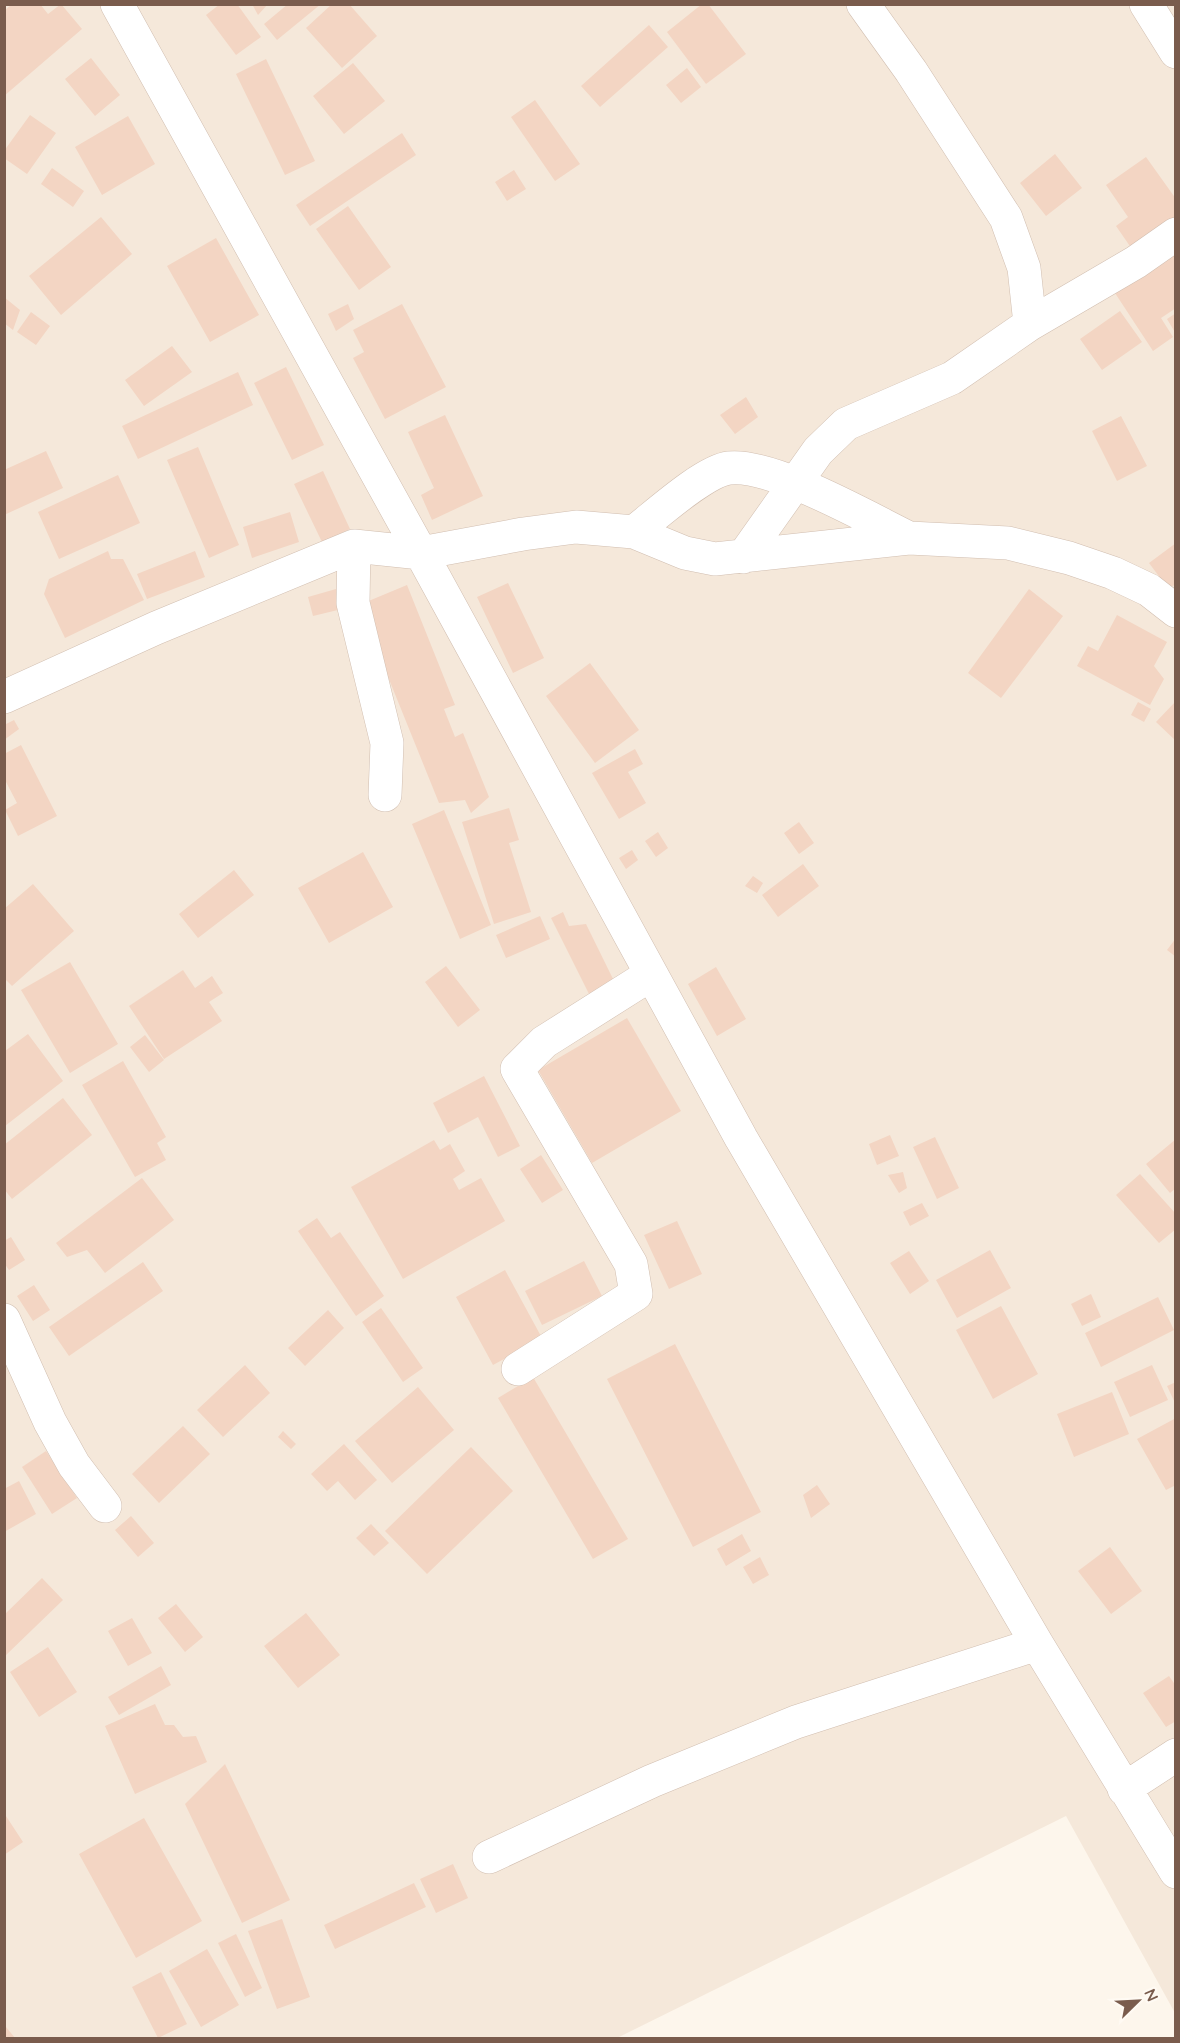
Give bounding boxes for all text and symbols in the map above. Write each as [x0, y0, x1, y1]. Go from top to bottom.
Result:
north arrow [1108, 1971, 1168, 2031]
text: N [1140, 1985, 1163, 2004]

